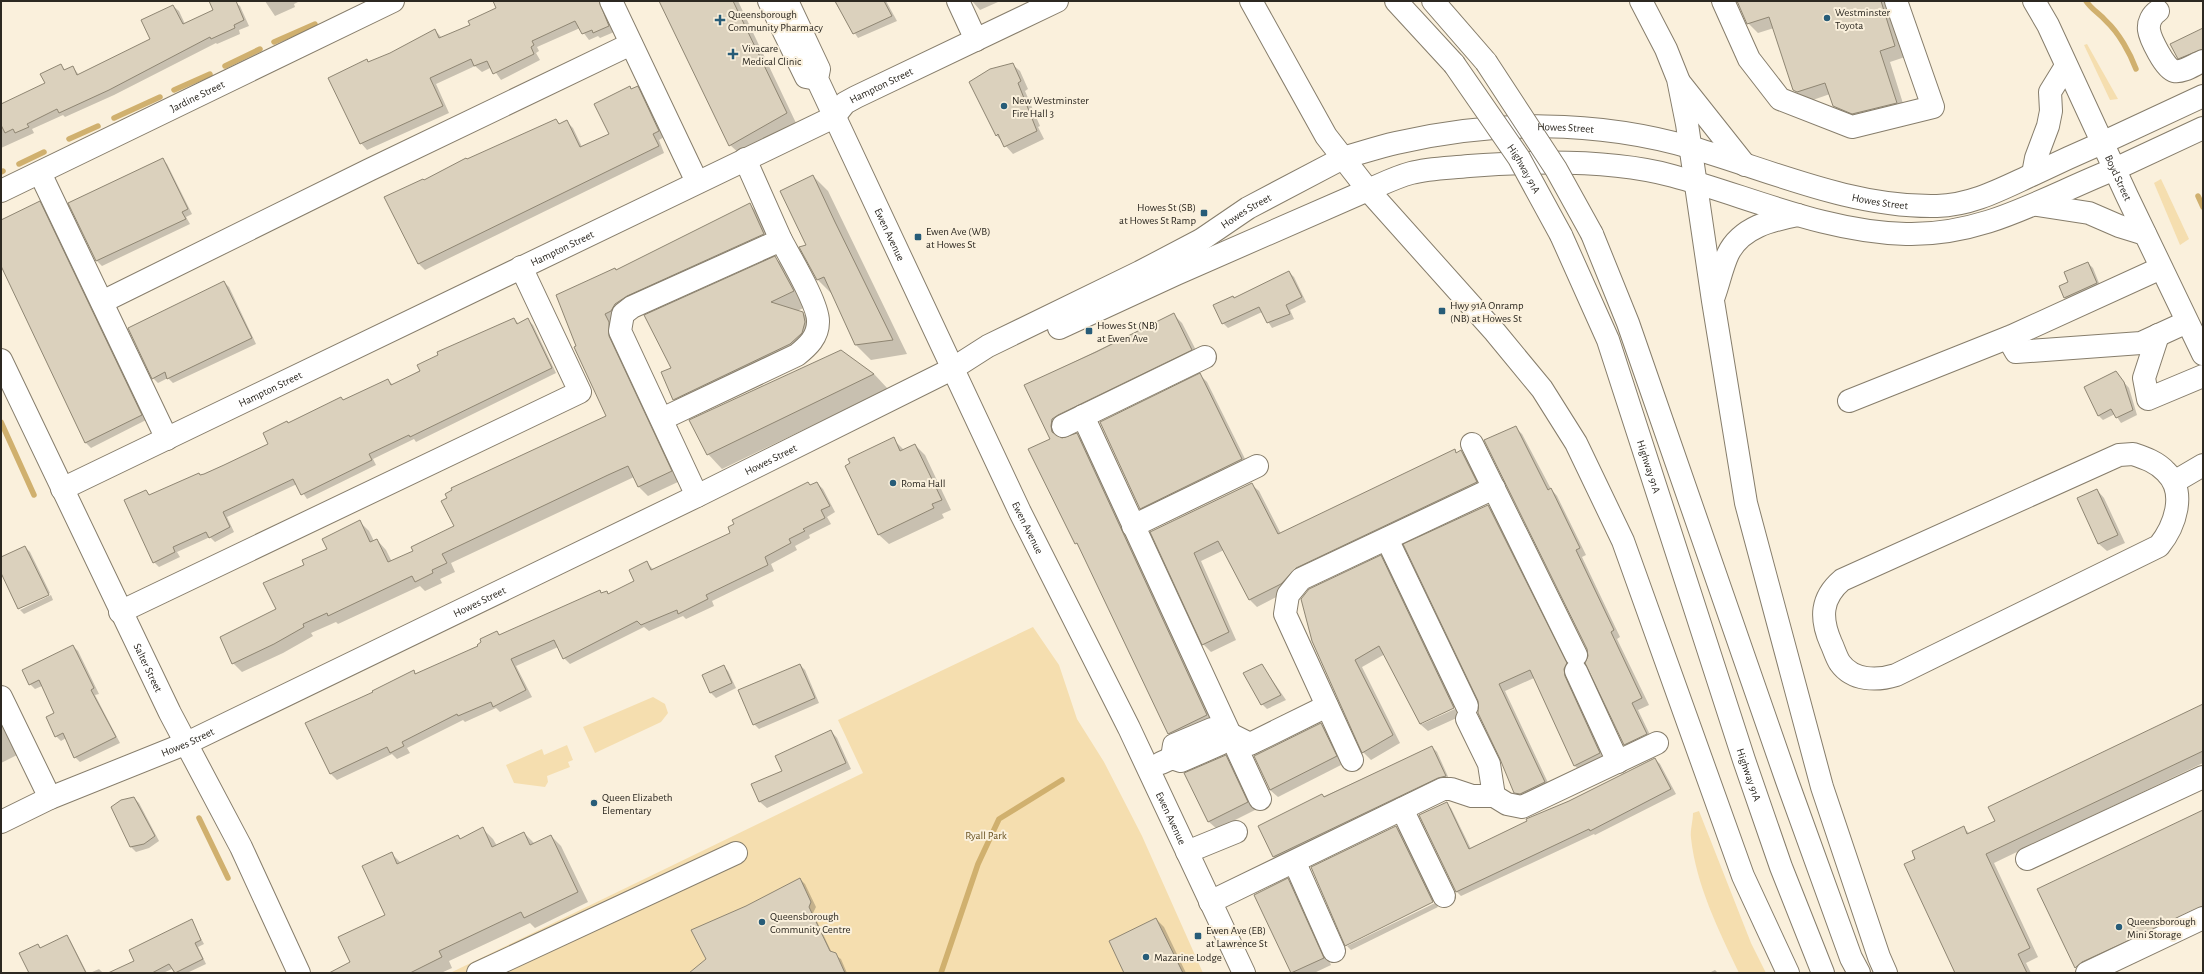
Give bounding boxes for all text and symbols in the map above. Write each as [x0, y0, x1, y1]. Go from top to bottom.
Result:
place label: Westminster Toyota [1835, 7, 1891, 31]
place label: Queensborough Community Pharmacy [728, 9, 823, 33]
marker: Westminster Toyota [1822, 13, 1832, 23]
marker: Queensborough Community Pharmacy [715, 15, 725, 25]
place label: Vivacare Medical Clinic [742, 43, 802, 67]
marker: Vivacare Medical Clinic [727, 48, 739, 60]
street label: Hampton Street [847, 65, 915, 105]
street label: Jardine Street [168, 78, 226, 114]
place label: New Westminster Fire Hall 3 [1012, 95, 1089, 119]
marker: New Westminster Fire Hall 3 [999, 101, 1009, 111]
street label: Howes Street [1537, 121, 1595, 135]
street label: Highway 91A [1505, 142, 1543, 196]
street label: Boyd Street [2103, 153, 2134, 203]
street label: Howes Street [1219, 191, 1273, 230]
street label: Howes Street [1851, 191, 1909, 211]
place label: Howes St (SB) at Howes St Ramp [1119, 202, 1196, 226]
street label: Ewen Avenue [873, 206, 907, 263]
marker: Howes St (SB) at Howes St Ramp [1199, 208, 1209, 218]
place label: Ewen Ave (WB) at Howes St [926, 226, 991, 250]
street label: Hampton Street [529, 228, 596, 268]
marker: Ewen Ave (WB) at Howes St [913, 232, 923, 242]
place label: Hwy 91A Onramp (NB) at Howes St [1450, 300, 1524, 324]
marker: Hwy 91A Onramp (NB) at Howes St [1437, 306, 1447, 316]
place label: Howes St (NB) at Ewen Ave [1097, 320, 1158, 344]
marker: Howes St (NB) at Ewen Ave [1084, 326, 1094, 336]
street label: Hampton Street [237, 369, 304, 409]
street label: Highway 91A [1635, 439, 1663, 495]
street label: Howes Street [743, 442, 799, 477]
marker: Roma Hall [888, 478, 898, 488]
place label: Roma Hall [901, 478, 946, 489]
street label: Ewen Avenue [1010, 500, 1046, 555]
street label: Howes Street [451, 584, 508, 619]
street label: Salter Street [132, 641, 165, 694]
street label: Howes Street [159, 725, 216, 758]
street label: Highway 91A [1735, 747, 1763, 803]
street label: Ewen Avenue [1154, 790, 1188, 846]
place label: Queen Elizabeth Elementary [602, 792, 673, 816]
marker: Queen Elizabeth Elementary [589, 798, 599, 808]
park label: Ryall Park [965, 830, 1007, 841]
place label: Queensborough Community Centre [770, 911, 851, 935]
place label: Queensborough Mini Storage [2127, 916, 2196, 940]
marker: Queensborough Community Centre [757, 917, 767, 927]
marker: Queensborough Mini Storage [2114, 922, 2124, 932]
place label: Ewen Ave (EB) at Lawrence St [1206, 925, 1268, 949]
marker: Ewen Ave (EB) at Lawrence St [1193, 931, 1203, 941]
marker: Mazarine Lodge [1141, 952, 1151, 962]
place label: Mazarine Lodge [1154, 952, 1222, 963]

